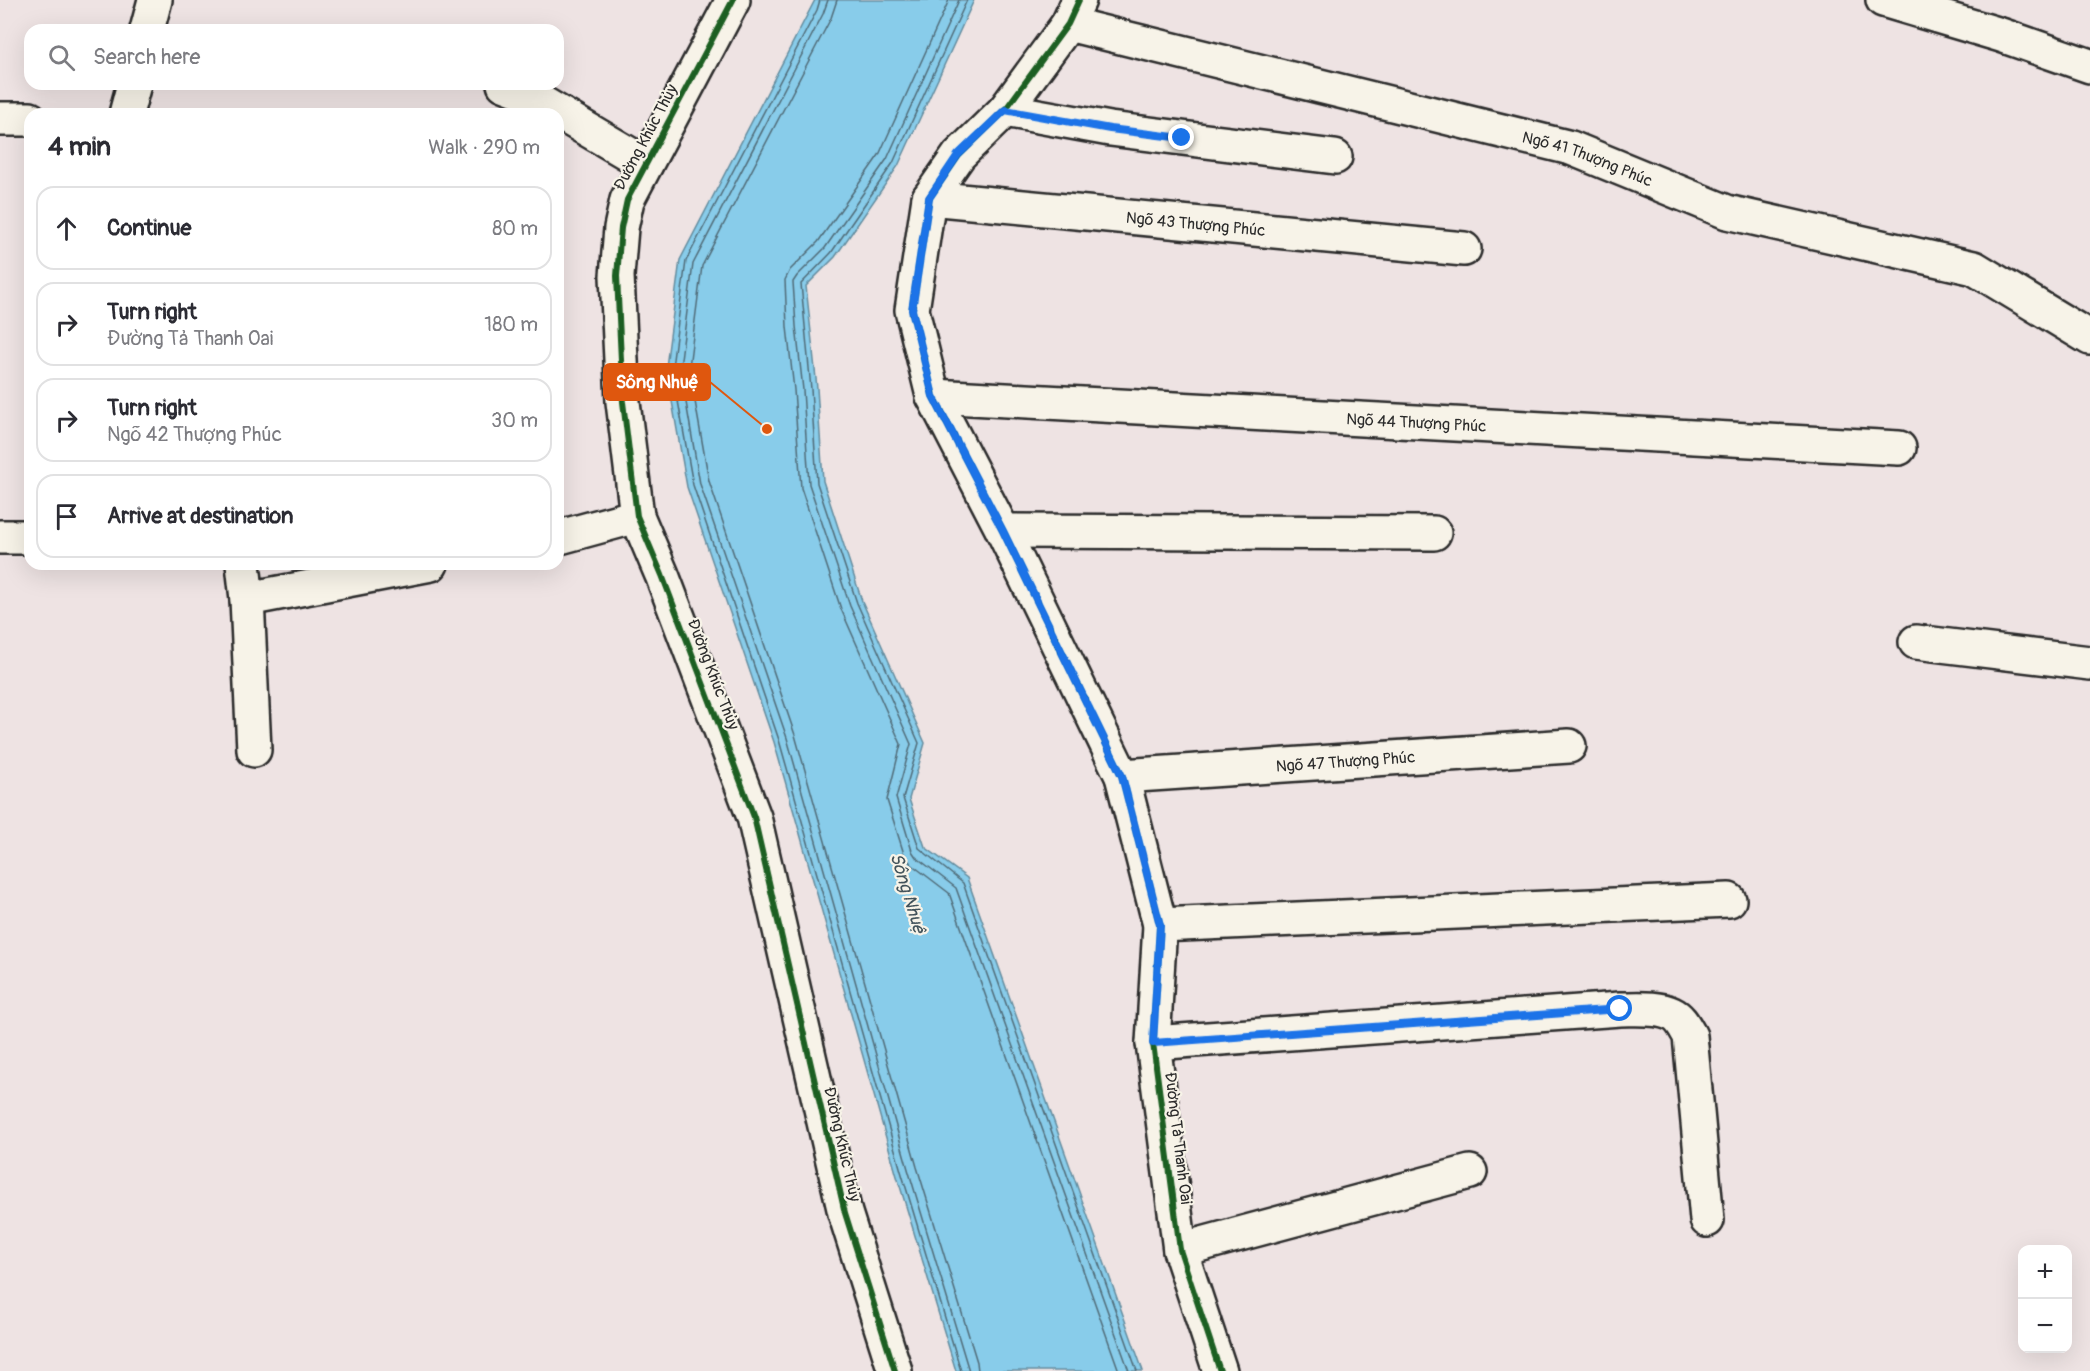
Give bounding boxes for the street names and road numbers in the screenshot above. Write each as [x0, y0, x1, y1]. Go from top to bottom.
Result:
street label: Đường Khúc Thủy [610, 81, 682, 194]
street label: Ngõ 41 Thượng Phúc [1520, 127, 1655, 191]
street label: Ngõ 43 Thượng Phúc [1125, 208, 1266, 241]
street label: Ngõ 44 Thượng Phúc [1346, 409, 1487, 437]
street label: Đường Khúc Thủy [683, 616, 743, 733]
street label: Ngõ 47 Thượng Phúc [1275, 747, 1416, 777]
street label: Đường Tả Thanh Oai [1160, 1071, 1196, 1206]
street label: Đường Khúc Thủy [819, 1085, 865, 1204]

